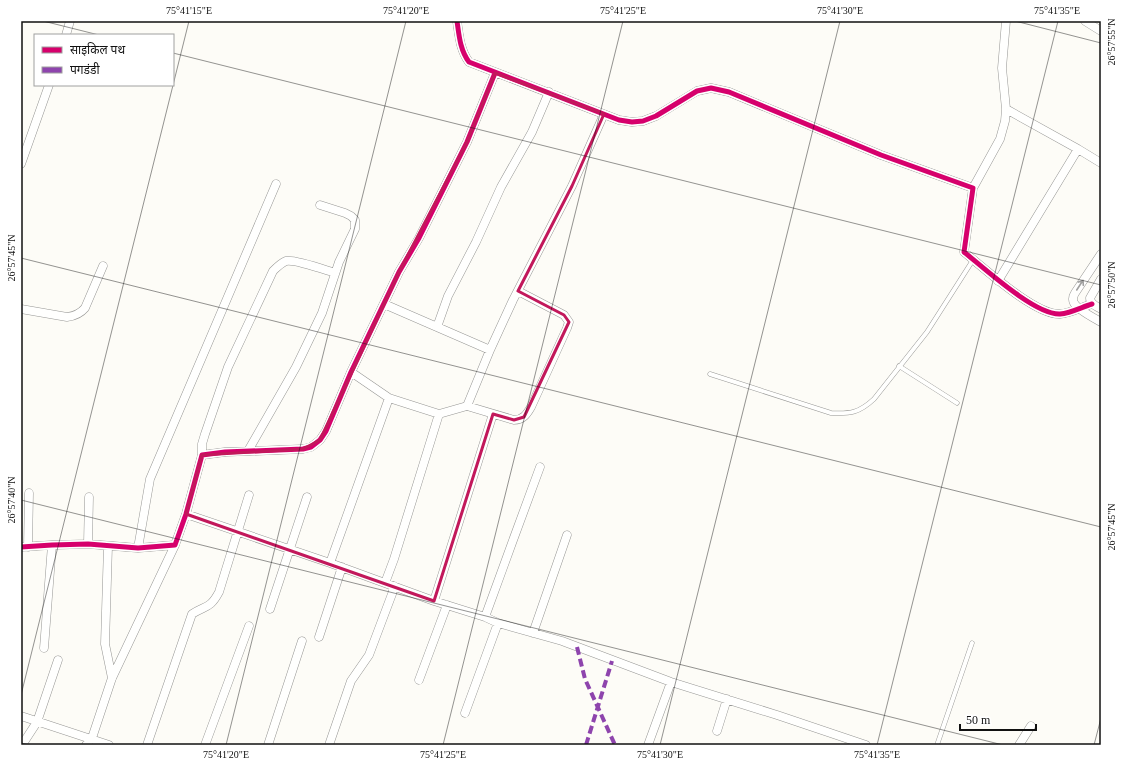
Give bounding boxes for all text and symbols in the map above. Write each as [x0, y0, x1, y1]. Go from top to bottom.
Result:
text: 75°41'15"E [166, 5, 212, 16]
text: 75°41'20"E [383, 5, 429, 16]
text: 75°41'25"E [600, 5, 646, 16]
text: 75°41'30"E [817, 5, 863, 16]
text: 75°41'35"E [1034, 5, 1080, 16]
text: 26°57'55"N [1106, 18, 1117, 66]
legend [34, 34, 174, 86]
text: साइकिल पथ [70, 42, 125, 57]
text: पगडंडी [70, 62, 100, 77]
text: 26°57'45"N [6, 234, 17, 282]
text: 26°57'50"N [1106, 261, 1117, 309]
one-way arrow [1076, 280, 1084, 291]
text: 26°57'40"N [6, 476, 17, 524]
text: 26°57'45"N [1106, 503, 1117, 551]
scale bar [960, 706, 1036, 732]
text: 50 m [966, 713, 991, 727]
text: 75°41'20"E [203, 749, 249, 760]
text: 75°41'25"E [420, 749, 466, 760]
text: 75°41'30"E [637, 749, 683, 760]
text: 75°41'35"E [854, 749, 900, 760]

